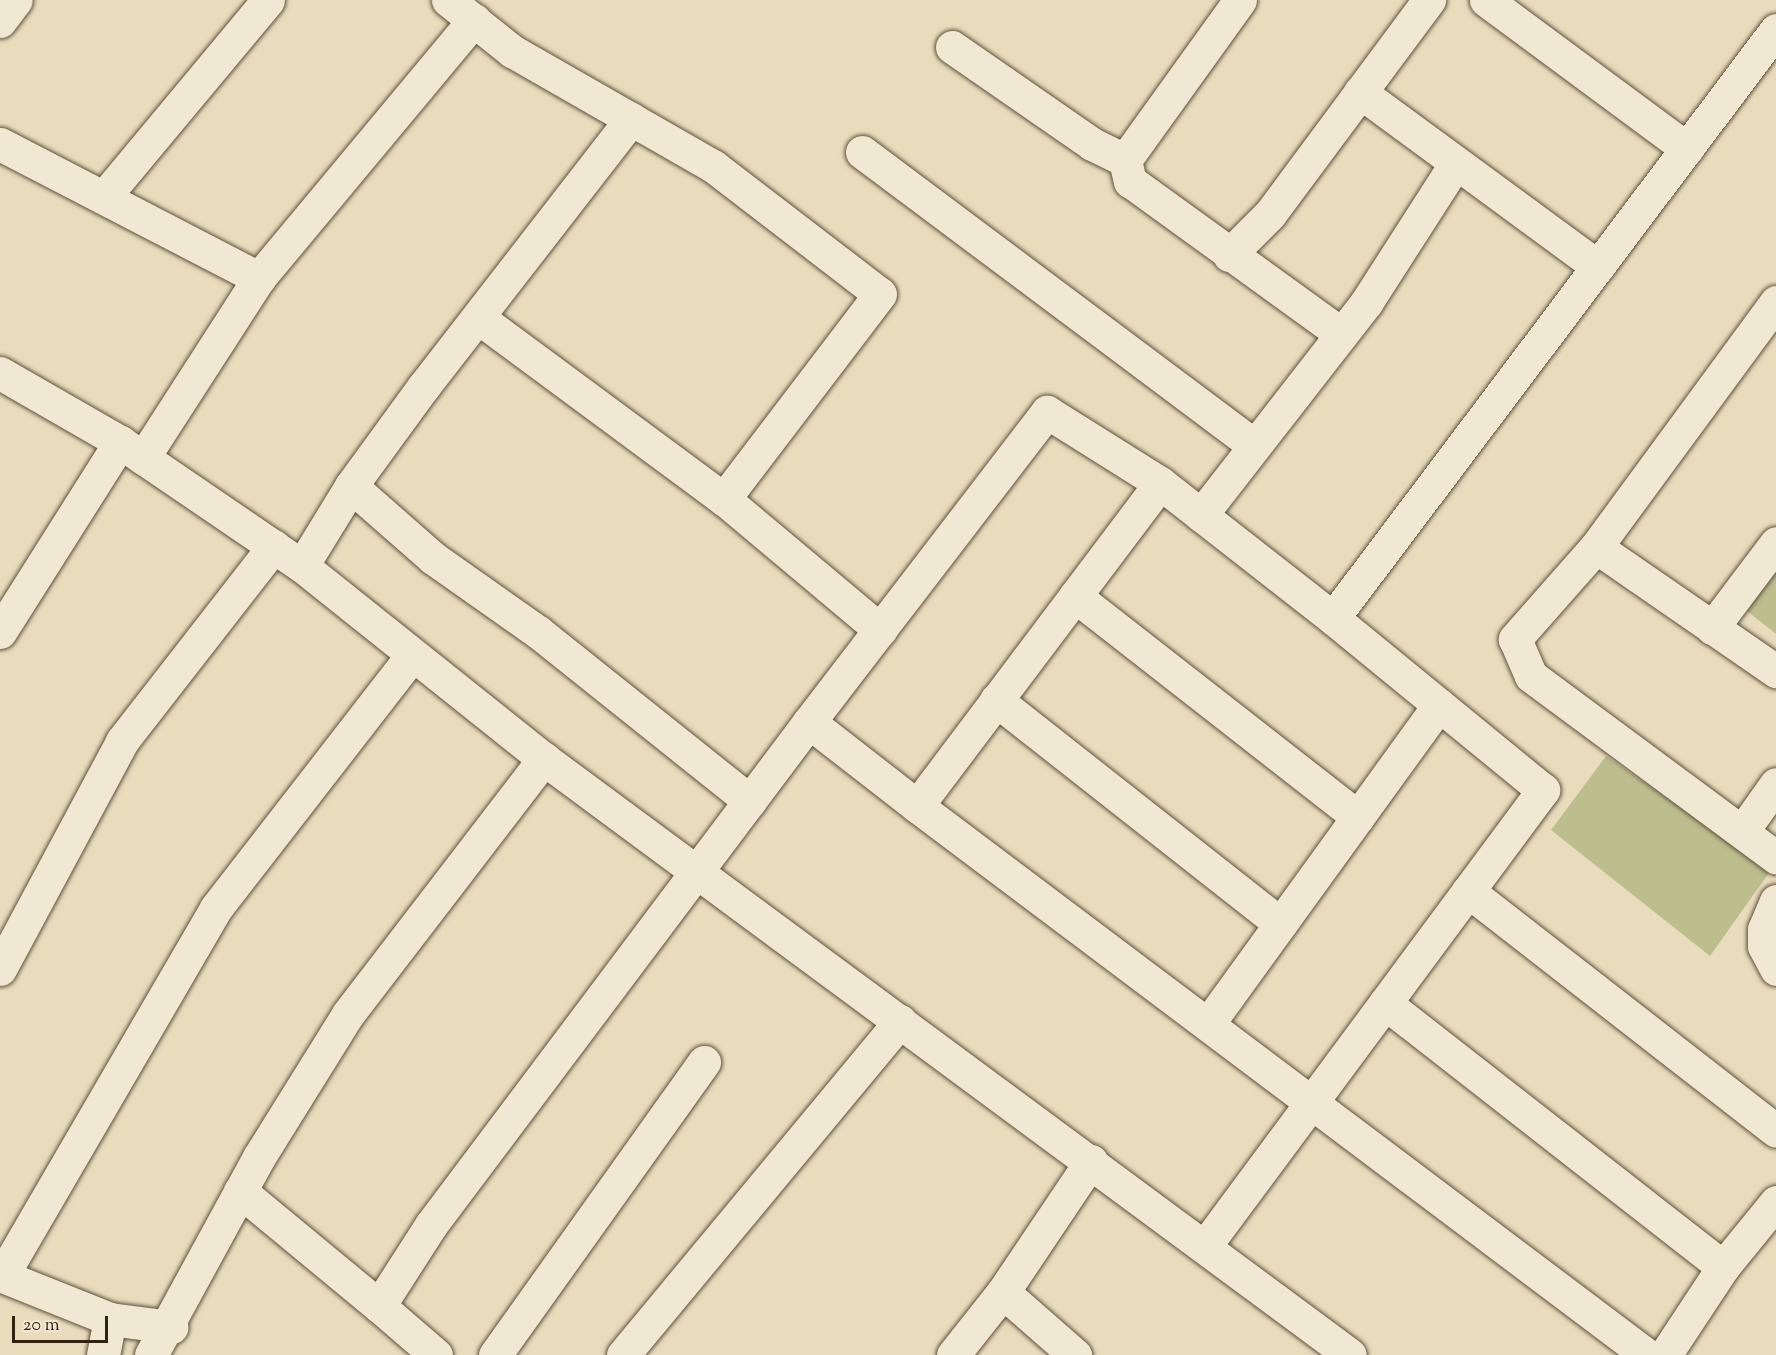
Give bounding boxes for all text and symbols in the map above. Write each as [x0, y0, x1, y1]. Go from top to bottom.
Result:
scale bar [15, 1304, 111, 1342]
text: 20 m [23, 1313, 60, 1339]

